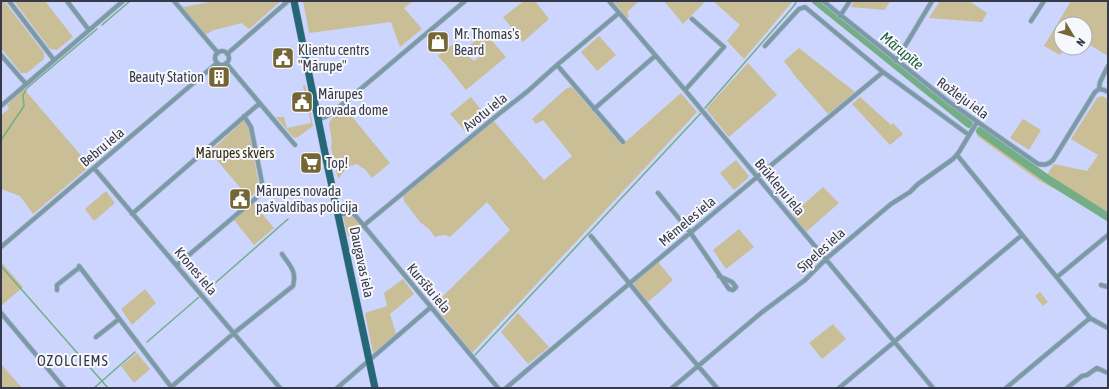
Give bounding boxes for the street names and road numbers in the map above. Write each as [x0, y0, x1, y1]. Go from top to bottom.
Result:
street label: Rožleju iela [934, 74, 992, 122]
street label: Avotu iela [460, 90, 510, 134]
street label: Bebru iela [77, 124, 127, 170]
street label: Brūkleņu iela [752, 155, 808, 219]
street label: Mēmeles iela [656, 193, 718, 249]
street label: Sīpeles iela [794, 224, 848, 276]
street label: Daugavas iela [347, 225, 377, 299]
street label: Krones iela [171, 244, 221, 298]
street label: Kursīšu iela [404, 260, 454, 316]

